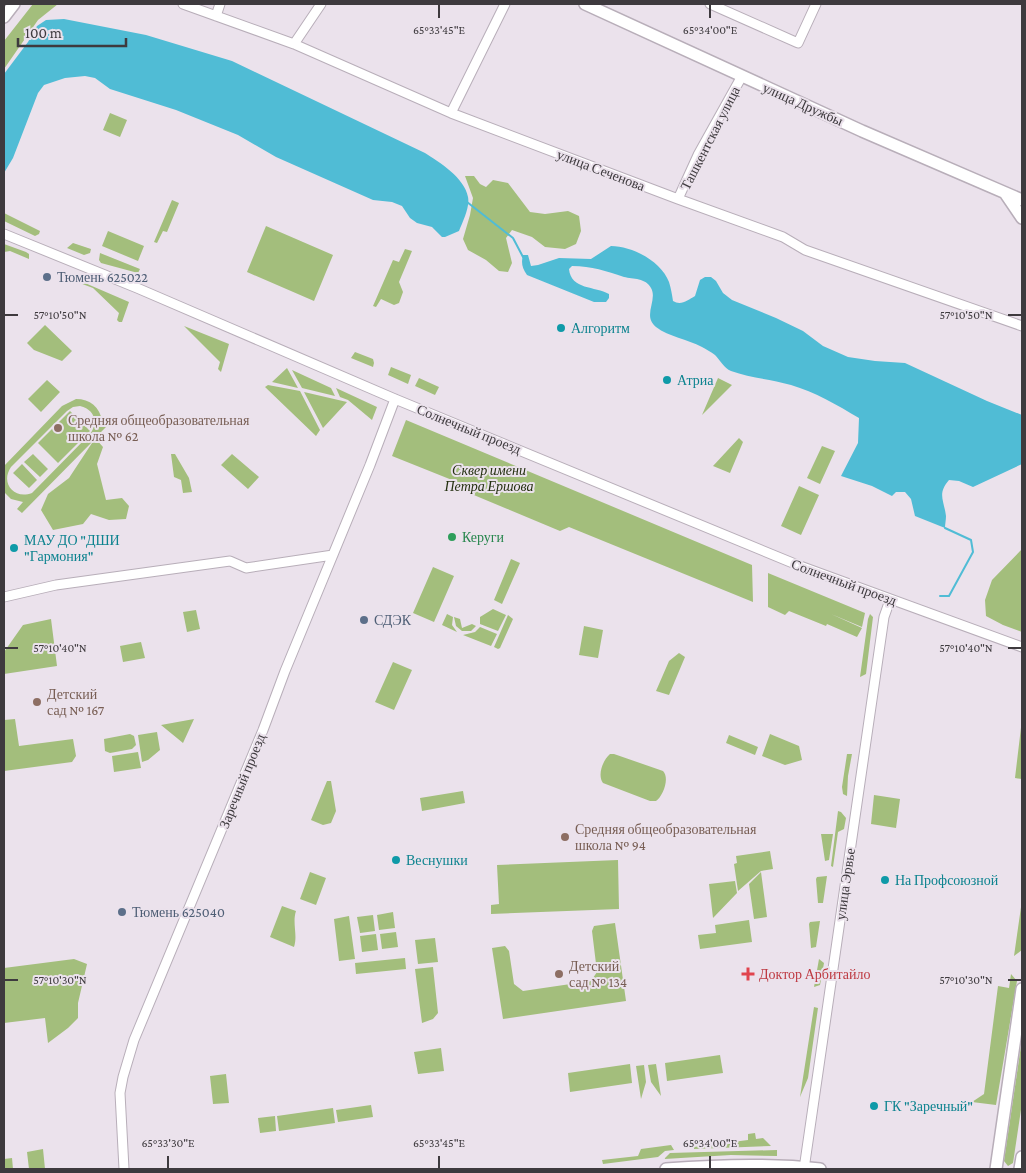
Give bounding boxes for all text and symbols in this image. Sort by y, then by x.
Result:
scale bar [18,15,125,47]
text: 65°33'45"E [413,23,466,37]
text: 65°34'00"E [683,23,738,37]
text: 100 m [25,25,62,41]
street label: улица Дружбы [760,79,846,129]
street label: Ташкентская улица [677,83,743,193]
street label: улица Сеченова [555,146,648,194]
place label: Тюмень 625022 [57,269,148,285]
marker: Тюмень 625022 [41,271,53,283]
text: 57°10'50"N [33,308,87,322]
text: 57°10'50"N [939,308,993,322]
place label: Алгоритм [571,320,630,336]
marker: Алгоритм [555,322,567,334]
place label: Атриа [677,372,714,388]
marker: Атриа [661,374,673,386]
street label: Солнечный проезд [415,401,523,457]
place label: Средняя общеобразовательная школа № 62 [68,412,250,444]
marker: Средняя общеобразовательная школа № 62 [52,422,64,434]
park label: Сквер имени Петра Ершова [444,462,533,494]
place label: Керуги [462,529,505,545]
marker: Керуги [446,531,458,543]
place label: МАУ ДО "ДШИ "Гармония" [24,532,120,564]
marker: МАУ ДО "ДШИ "Гармония" [8,542,20,554]
street label: Солнечный проезд [789,555,899,609]
place label: СДЭК [374,612,412,628]
marker: СДЭК [358,614,370,626]
text: 57°10'40"N [33,641,87,655]
text: 57°10'40"N [939,641,993,655]
place label: Детский сад № 167 [47,686,105,718]
marker: Детский сад № 167 [31,696,43,708]
street label: Заречный проезд [216,731,268,831]
place label: Средняя общеобразовательная школа № 94 [575,821,757,853]
marker: Средняя общеобразовательная школа № 94 [559,831,571,843]
street label: улица Эрвье [832,847,858,921]
place label: Веснушки [406,852,468,868]
marker: Веснушки [390,854,402,866]
place label: На Профсоюзной [895,872,999,888]
marker: На Профсоюзной [879,874,891,886]
place label: Тюмень 625040 [132,904,225,920]
marker: Тюмень 625040 [116,906,128,918]
place label: Детский сад № 134 [569,958,627,990]
place label: Доктор Арбитайло [759,966,870,982]
marker: Доктор Арбитайло [741,967,755,981]
marker: Детский сад № 134 [553,968,565,980]
text: 57°10'30"N [33,973,87,987]
text: 57°10'30"N [939,973,993,987]
place label: ГК "Заречный" [884,1098,973,1114]
marker: ГК "Заречный" [868,1100,880,1112]
text: 65°33'30"E [141,1136,195,1150]
text: 65°33'45"E [413,1136,466,1150]
text: 65°34'00"E [683,1136,738,1150]

